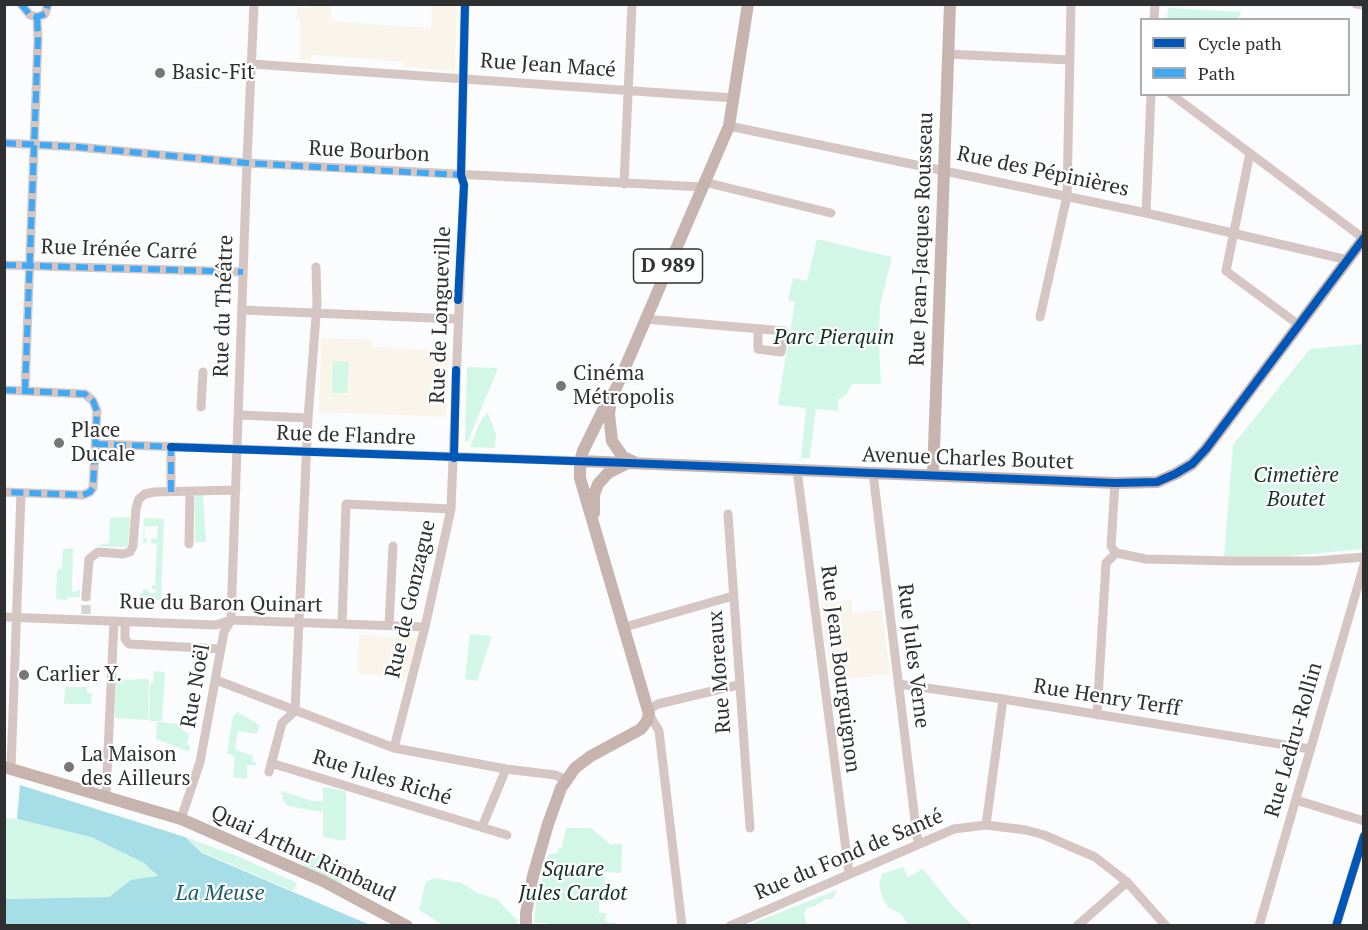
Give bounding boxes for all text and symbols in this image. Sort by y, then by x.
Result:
legend [1140,18,1350,96]
text: Cycle path [1198,31,1282,55]
street label: Rue Jean Macé [479,49,617,83]
place label: Basic-Fit [172,60,255,86]
text: Path [1198,61,1235,85]
marker: Basic-Fit [153,66,167,80]
street label: Rue Jean-Jacques Rousseau [905,111,939,367]
street label: Rue Bourbon [308,136,430,168]
street label: Rue des Pépinières [955,141,1131,203]
street label: Rue de Longueville [425,226,457,404]
street label: Rue du Théâtre [209,234,239,378]
street label: Rue Irénée Carré [40,235,198,265]
road number: D 989 [634,249,702,283]
park label: Parc Pierquin [774,325,894,351]
place label: Cinéma Métropolis [573,361,674,411]
marker: Cinéma Métropolis [554,379,568,393]
place label: Place Ducale [71,418,135,468]
street label: Rue de Flandre [276,421,416,451]
marker: Place Ducale [52,436,66,450]
street label: Avenue Charles Boutet [862,443,1074,475]
park label: Cimetière Boutet [1253,463,1339,513]
street label: Rue de Gonzague [381,518,441,680]
street label: Rue Jean Bourguignon [815,564,865,774]
street label: Rue Jules Verne [892,582,934,730]
street label: Rue du Baron Quinart [119,590,323,618]
street label: Rue Moreaux [703,610,737,734]
street label: Rue Noël [176,642,216,730]
street label: Rue Ledru-Rollin [1260,660,1328,820]
place label: Carlier Y. [36,662,122,688]
marker: Carlier Y. [17,668,31,682]
street label: Rue Henry Terff [1032,674,1182,722]
place label: La Maison des Ailleurs [81,742,190,792]
street label: Rue Jules Riché [310,745,454,811]
marker: La Maison des Ailleurs [62,760,76,774]
street label: Quai Arthur Rimbaud [207,800,399,908]
street label: Rue du Fond de Santé [751,804,947,906]
park label: Square Jules Cardot [519,857,627,907]
water label: La Meuse [176,881,264,907]

